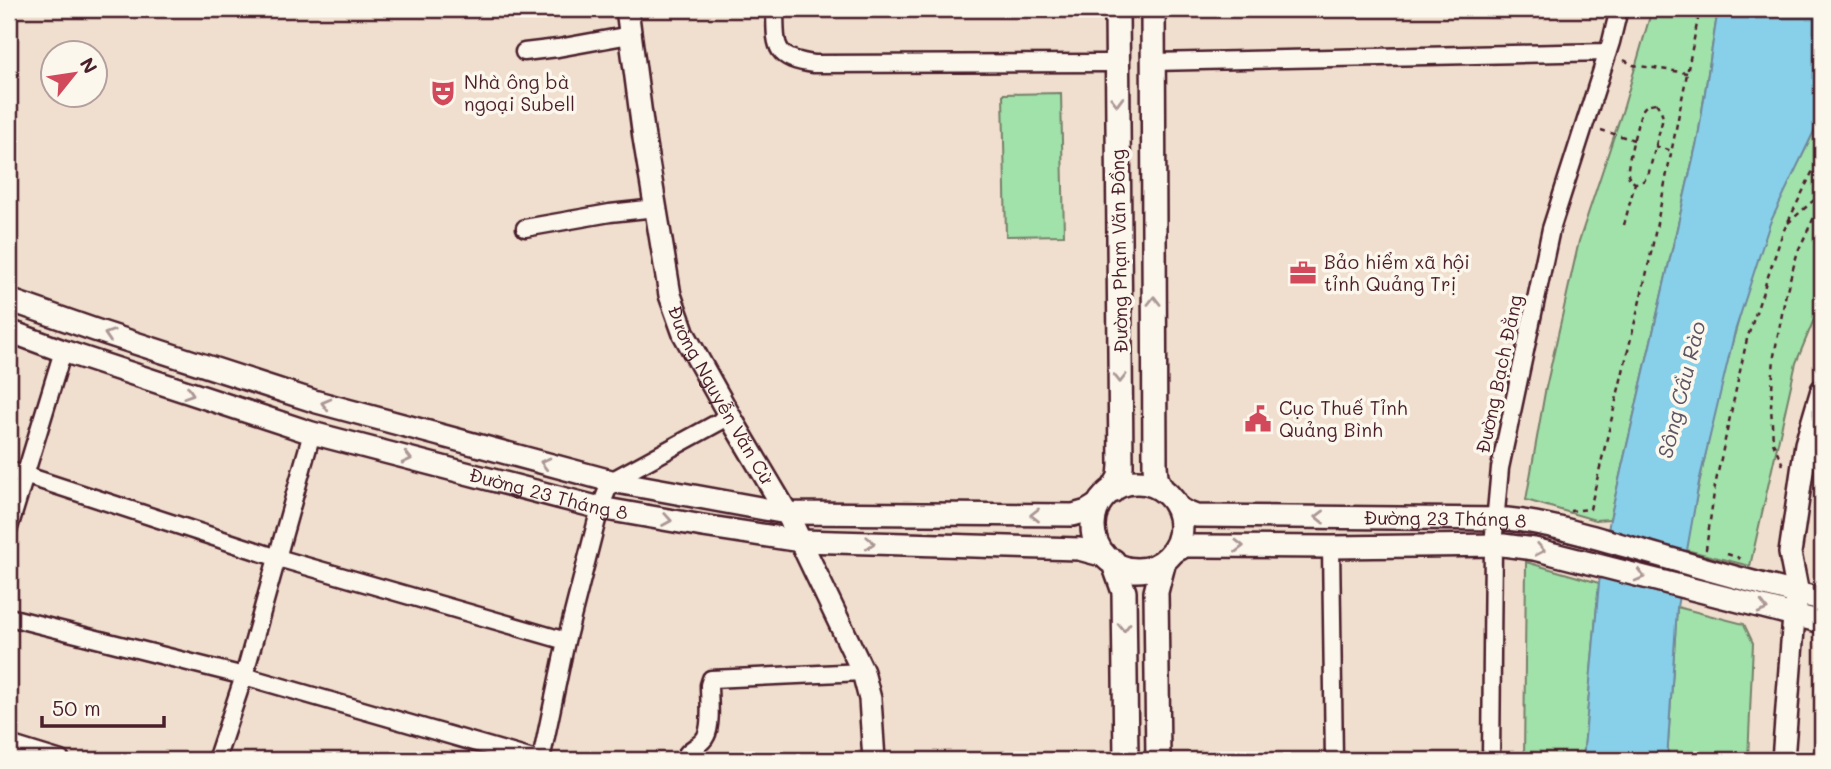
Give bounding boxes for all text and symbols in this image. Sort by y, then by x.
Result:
north arrow [38,38,108,108]
text: N [75,53,104,78]
place label: Nhà ông bà ngoại Subell [464,69,575,116]
theatre icon: Nhà ông bà ngoại Subell [428,78,458,108]
one-way arrow [1109,97,1125,107]
street label: Đường Phạm Văn Đồng [1104,149,1133,353]
place label: Bảo hiểm xã hội tỉnh Quảng Trị [1324,249,1470,296]
office icon: Bảo hiểm xã hội tỉnh Quảng Trị [1288,258,1318,288]
street label: Đường Bạch Đằng [1469,292,1528,456]
one-way arrow [1146,295,1162,306]
street label: Đường Nguyễn Văn Cừ [663,302,780,488]
water label: Sông Cầu Rào [1650,318,1711,461]
one-way arrow [103,329,116,343]
one-way arrow [1112,373,1128,384]
one-way arrow [183,385,195,399]
place label: Cục Thuế Tỉnh Quảng Bình [1279,395,1408,442]
one-way arrow [320,398,332,413]
public building icon: Cục Thuế Tỉnh Quảng Bình [1243,404,1273,434]
one-way arrow [401,450,413,464]
one-way arrow [539,457,551,472]
street label: Đường 23 Tháng 8 [466,461,630,525]
street label: Đường 23 Tháng 8 [1363,505,1528,533]
one-way arrow [1029,507,1039,523]
one-way arrow [1314,510,1325,525]
one-way arrow [661,512,673,527]
one-way arrow [864,535,875,550]
one-way arrow [1234,538,1245,554]
one-way arrow [1534,542,1546,557]
one-way arrow [1634,567,1646,582]
one-way arrow [1757,600,1769,614]
one-way arrow [1116,623,1132,633]
scale bar [42,685,164,729]
text: 50 m [52,694,101,721]

